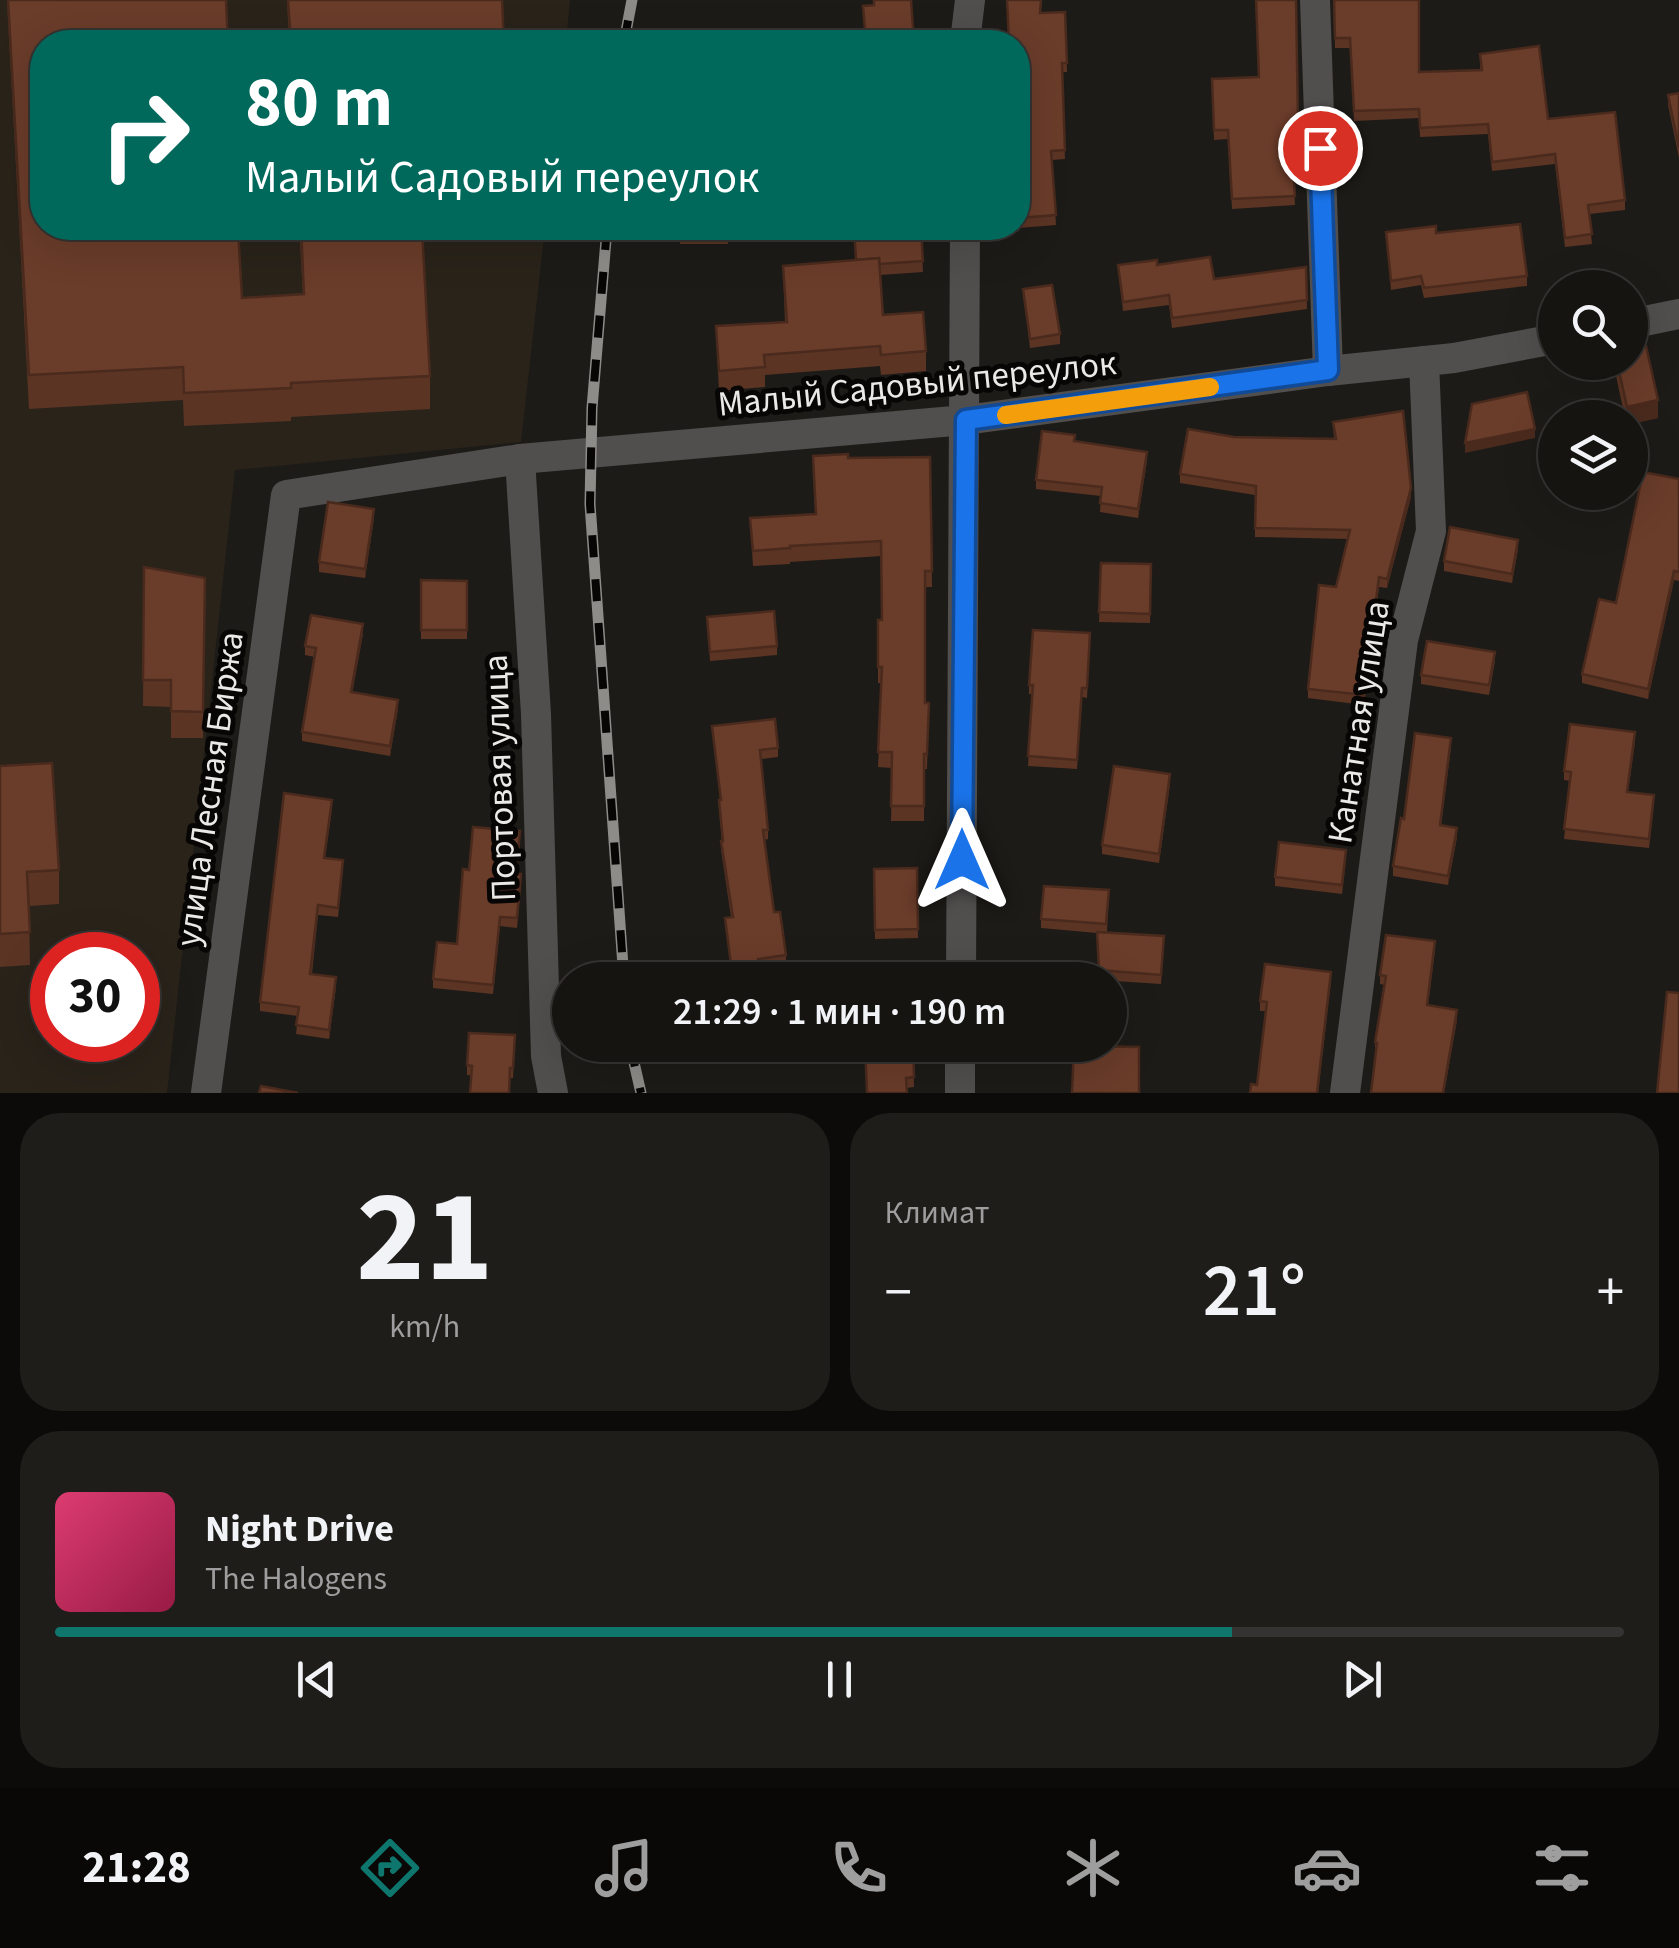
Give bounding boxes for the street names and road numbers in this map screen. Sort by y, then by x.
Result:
street label: Малый Садовый переулок [716,338,1119,430]
street label: Канатная улица [1315,597,1403,847]
street label: улица Лесная Биржа [163,629,257,950]
street label: Портовая улица [471,654,529,902]

